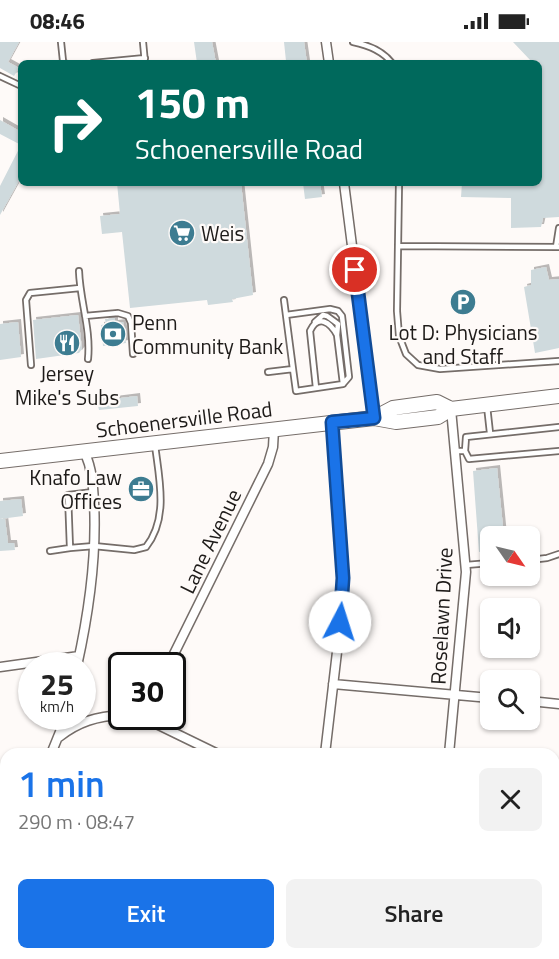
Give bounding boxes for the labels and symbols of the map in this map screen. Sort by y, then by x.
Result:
place label: Weis [201,217,244,249]
supermarket icon: Weis [167,218,197,248]
pin [329,244,380,295]
parking icon: Lot D: Physicians and Staff [448,287,478,317]
place label: Penn Community Bank [132,306,283,362]
place label: Lot D: Physicians and Staff [389,316,537,372]
bank icon: Penn Community Bank [98,319,128,349]
restaurant icon: Jersey Mike's Subs [52,328,82,358]
place label: Jersey Mike's Subs [15,357,119,413]
street label: Schoenersville Road [94,392,274,446]
place label: Knafo Law Offices [29,461,122,517]
office icon: Knafo Law Offices [126,474,156,504]
street label: Lane Avenue [171,483,249,599]
north arrow [480,526,540,586]
street label: Roselawn Drive [421,547,461,685]
position arrow [308,590,372,654]
speed limit sign: 30 [108,652,186,730]

